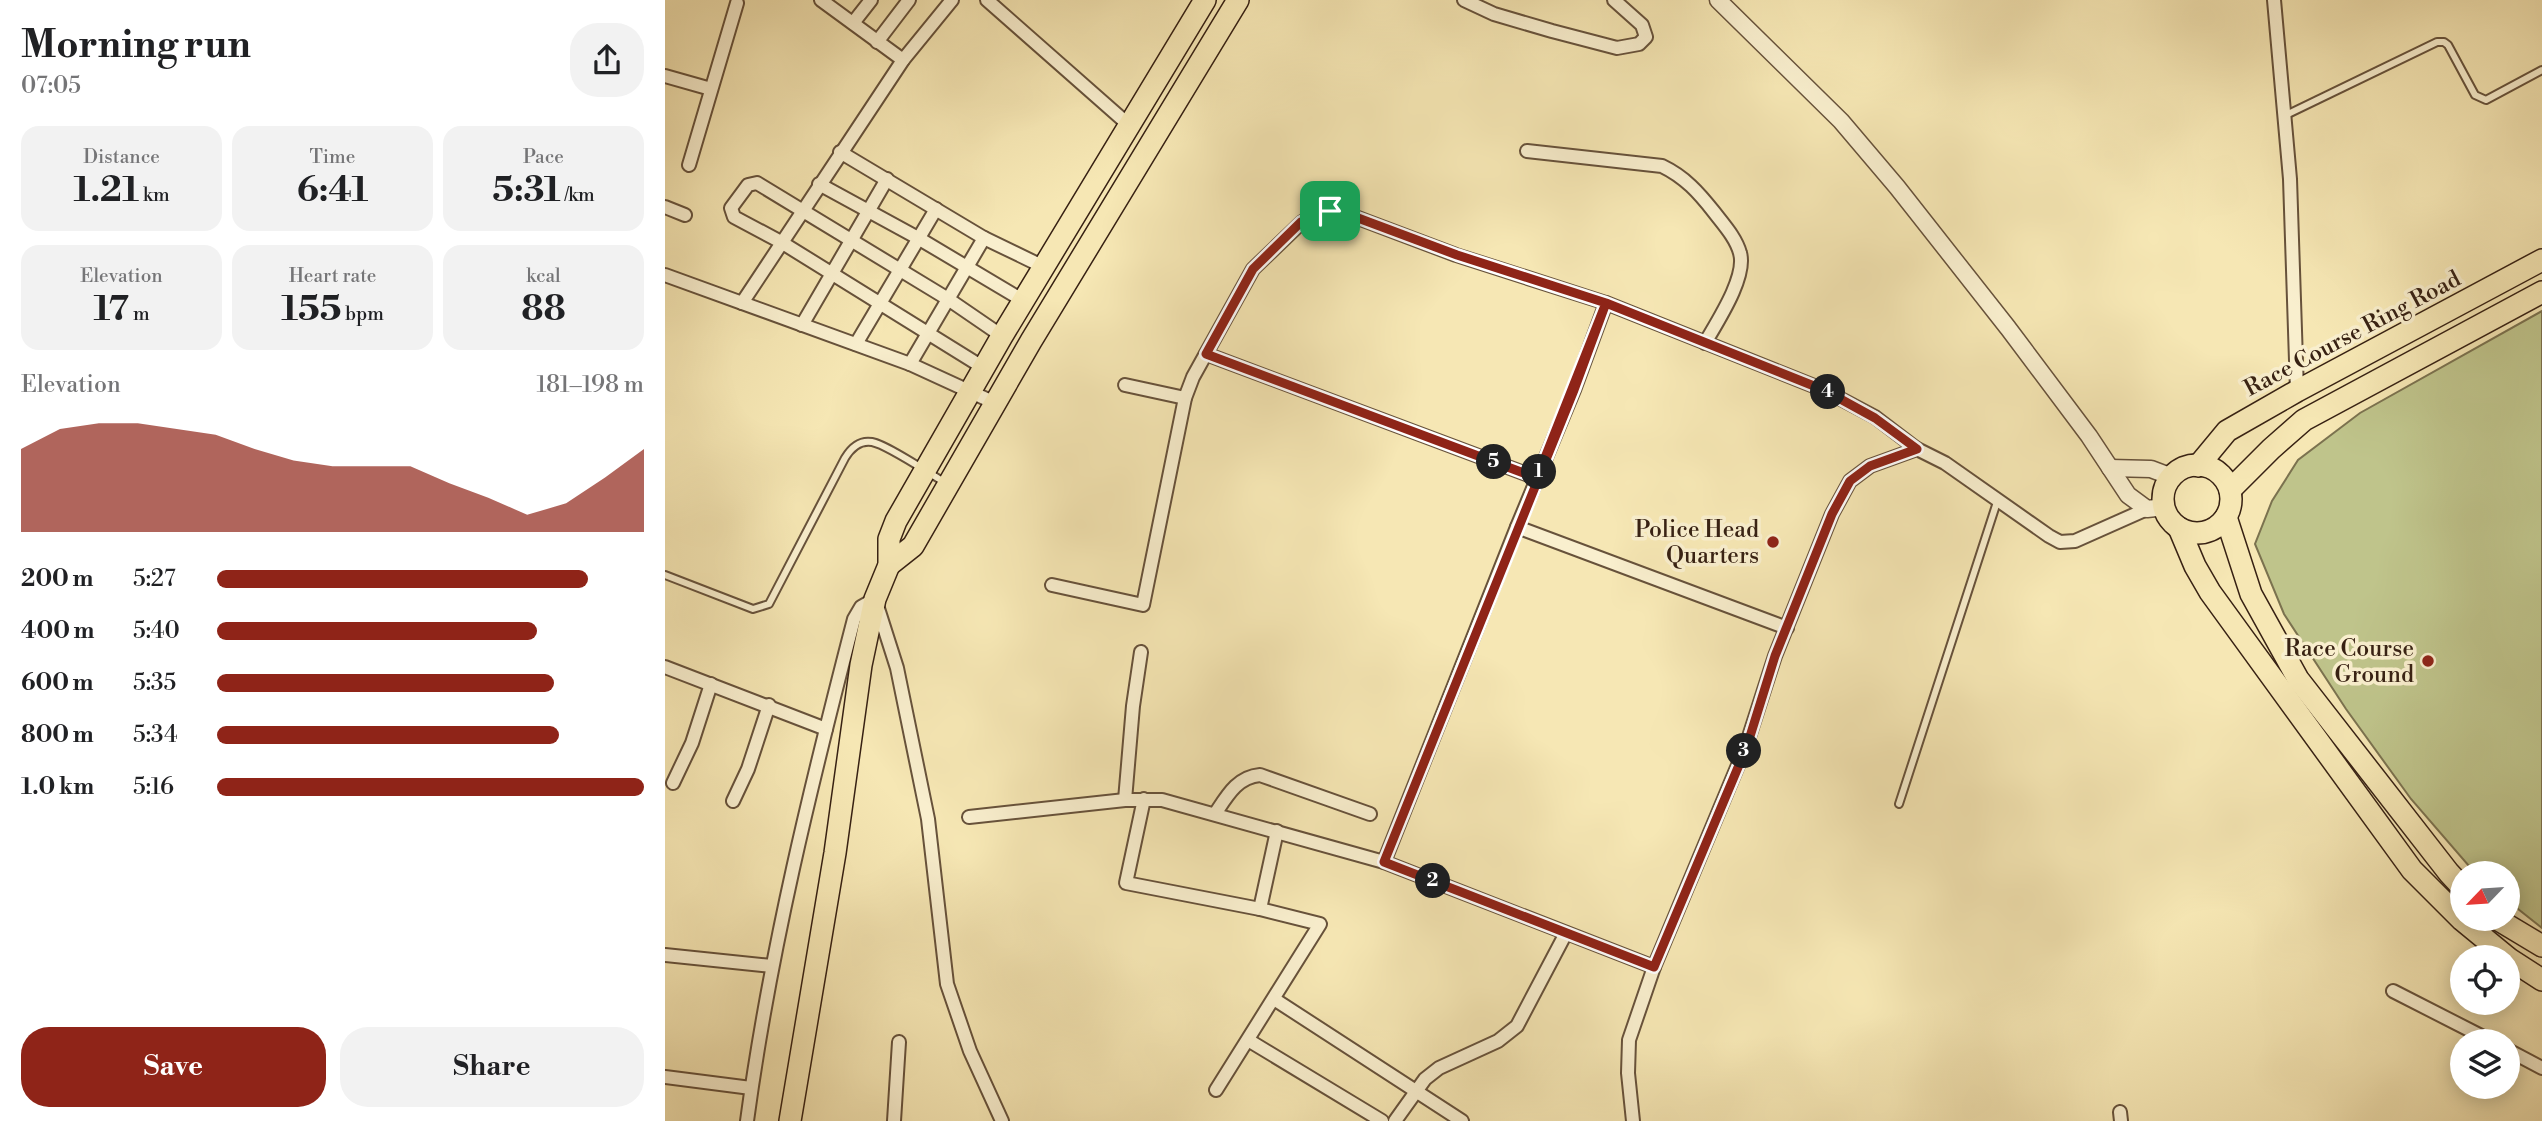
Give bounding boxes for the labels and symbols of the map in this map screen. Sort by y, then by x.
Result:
pin [1300,181,1360,241]
street label: Race Course Ring Road [2239,265,2466,403]
pin: 4 [1811,374,1845,410]
pin: 5 [1477,444,1511,480]
pin: 1 [1521,454,1557,490]
place label: Police Head Quarters [1635,516,1759,570]
marker: Police Head Quarters [1765,534,1781,550]
place label: Race Course Ground [2284,635,2414,689]
marker: Race Course Ground [2420,653,2436,669]
pin: 3 [1727,734,1761,768]
north arrow [2450,861,2520,931]
pin: 2 [1415,864,1451,898]

